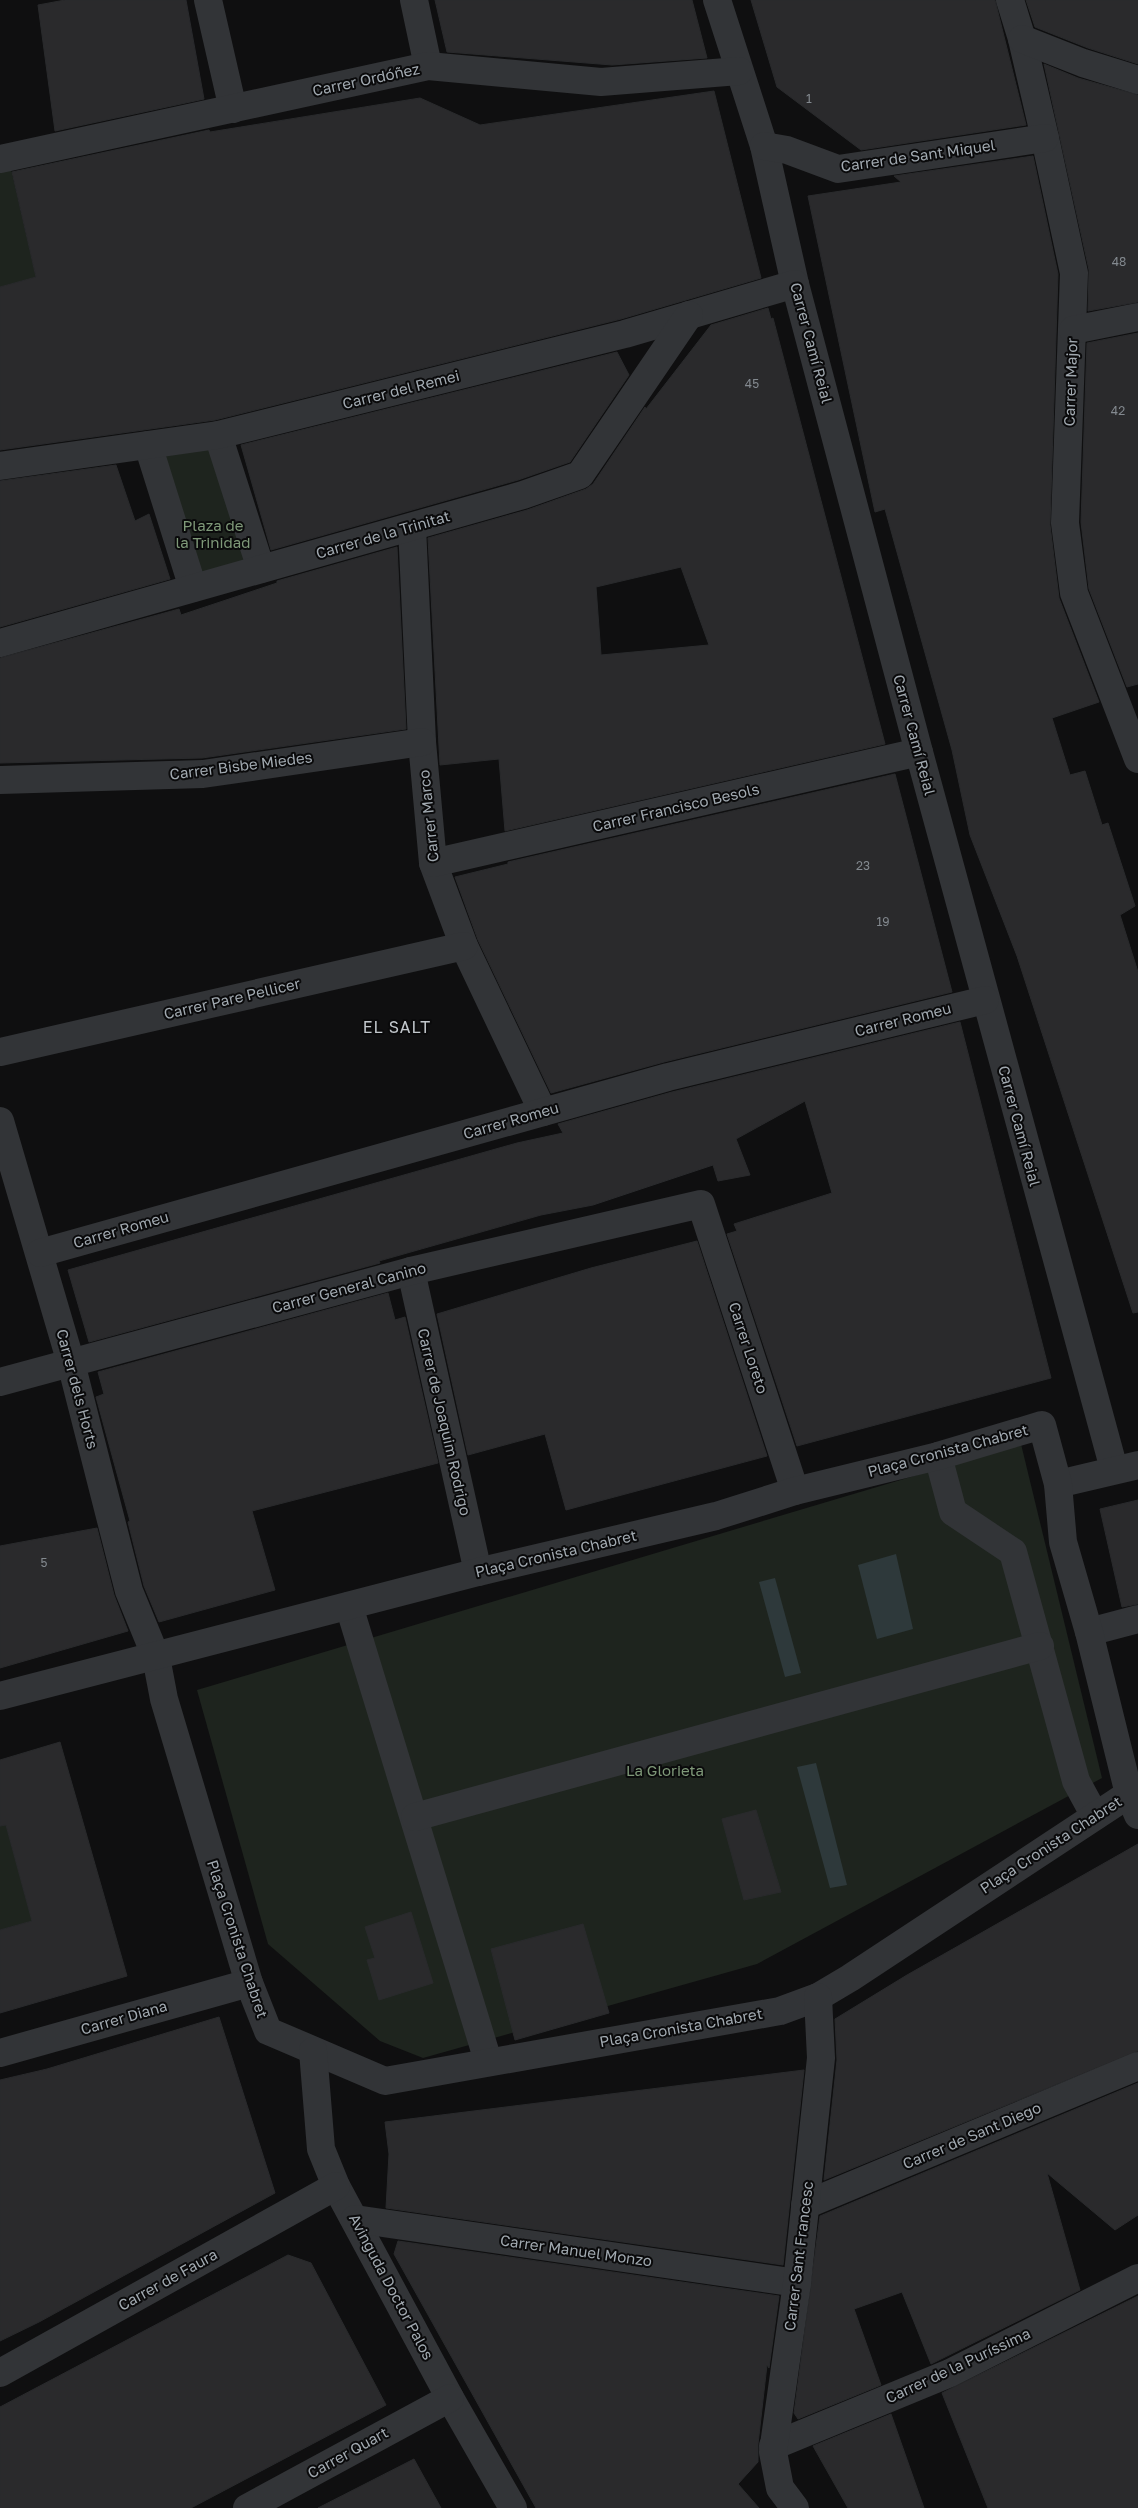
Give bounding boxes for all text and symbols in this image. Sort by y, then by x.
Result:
street label: Carrer Ordóñez [311,59,421,99]
house number: 1 [806,91,812,106]
street label: Carrer de Sant Miquel [839,135,996,175]
house number: 48 [1112,254,1126,269]
street label: Carrer Camí Reial [787,280,837,405]
street label: Carrer Major [1059,337,1081,427]
street label: Carrer del Remei [340,366,461,412]
house number: 45 [745,376,759,391]
house number: 42 [1111,403,1125,418]
street label: Carrer de la Trinitat [314,506,452,562]
park label: Plaza de la Trinidad [175,516,251,551]
street label: Carrer Camí Reial [890,672,940,797]
street label: Carrer Bisbe Miedes [168,747,313,783]
street label: Carrer Marco [414,769,442,863]
street label: Carrer Francisco Besols [591,779,761,835]
house number: 23 [856,858,870,873]
house number: 19 [876,914,890,929]
street label: Carrer Pare Pellicer [162,974,302,1022]
street label: Carrer Romeu [853,998,953,1040]
district label: EL SALT [363,1017,431,1037]
street label: Carrer Camí Reial [995,1063,1045,1188]
street label: Carrer Romeu [461,1098,561,1142]
street label: Carrer Romeu [71,1207,171,1251]
street label: Carrer General Canino [270,1258,428,1316]
street label: Carrer Loreto [726,1300,772,1396]
street label: Carrer de Joaquim Rodrigo [415,1326,475,1517]
street label: Carrer dels Horts [53,1327,103,1451]
street label: Plaça Cronista Chabret [866,1420,1030,1480]
street label: Plaça Cronista Chabret [473,1526,638,1580]
house number: 5 [41,1555,48,1570]
park label: La Glorieta [626,1761,704,1779]
street label: Plaça Cronista Chabret [976,1792,1125,1897]
street label: Plaça Cronista Chabret [204,1857,272,2020]
street label: Carrer Diana [78,1996,169,2038]
street label: Plaça Cronista Chabret [598,2004,764,2050]
street label: Carrer de Sant Diego [900,2098,1043,2172]
street label: Carrer Sant Francesc [780,2180,816,2332]
street label: Avinguda Doctor Palos [346,2211,438,2363]
street label: Carrer Manuel Monzo [499,2230,653,2270]
street label: Carrer de Faura [115,2244,220,2314]
street label: Carrer de la Puríssima [882,2324,1033,2407]
street label: Carrer Quart [304,2423,391,2482]

